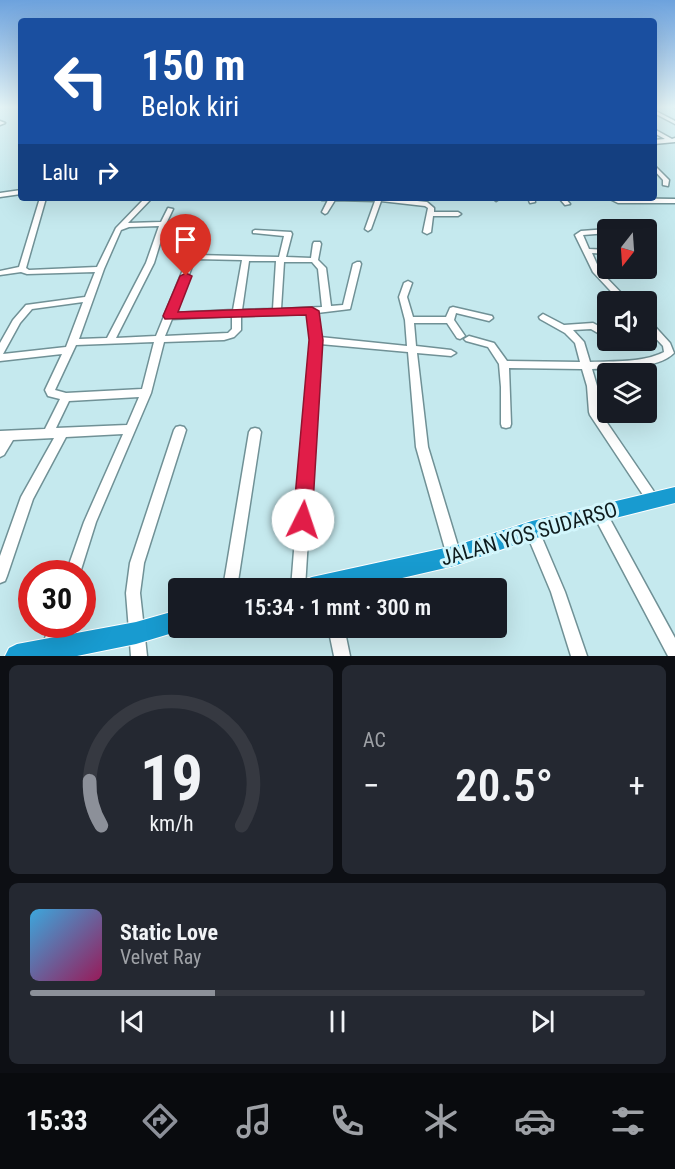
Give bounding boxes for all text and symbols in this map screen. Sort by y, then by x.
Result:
text: 150 m [141,41,246,90]
icon: left [42,42,120,120]
text: Belok kiri [141,91,239,123]
icon: right [91,156,124,189]
text: Lalu [42,160,79,185]
pin [160,214,211,276]
north arrow [597,219,657,279]
map controls [597,219,657,423]
icon: arrive [169,223,202,256]
button: sound [597,291,657,351]
button: layers [597,363,657,423]
position arrow [271,488,335,552]
street label: JALAN YOS SUDARSO [438,497,620,571]
speed limit sign: 30 [18,560,96,638]
text: 15:34 · 1 mnt · 300 m [244,595,431,620]
text: AC [363,728,386,752]
text: 19 [139,742,203,815]
text: 20.5° [455,759,553,812]
text: − [363,766,380,805]
text: + [629,766,645,805]
text: km/h [149,812,193,837]
text: Static Love [120,920,218,945]
text: Velvet Ray [120,945,201,969]
icon: previous [116,1005,149,1038]
icon: pause [321,1005,354,1038]
icon: next [526,1005,559,1038]
icon: directions [139,1100,181,1142]
icon: music [233,1100,275,1142]
icon: phone [326,1100,368,1142]
icon: climate [420,1100,462,1142]
icon: car [514,1100,556,1142]
icon: filters [607,1100,649,1142]
text: 15:33 [26,1105,88,1137]

